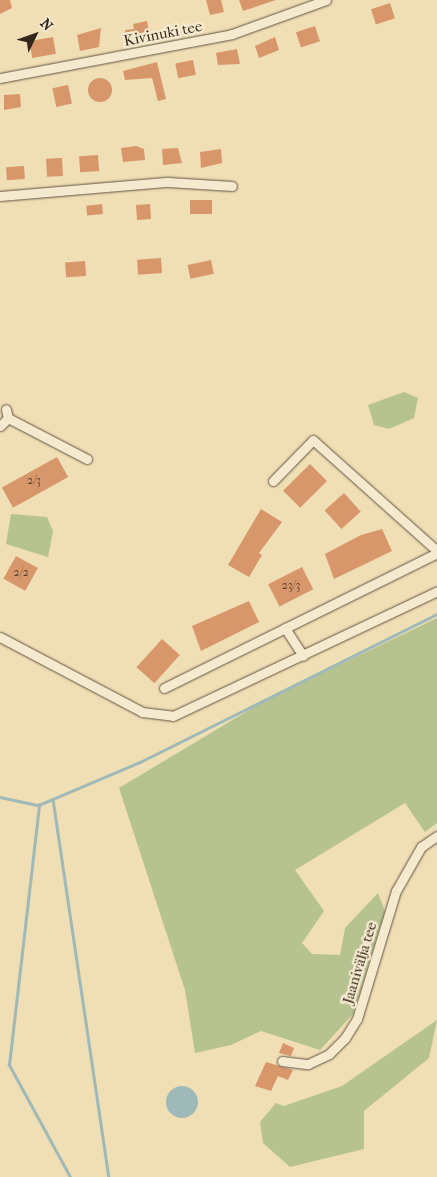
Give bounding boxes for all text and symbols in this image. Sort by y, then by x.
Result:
north arrow [10,10,60,60]
text: N [37,15,56,34]
street label: Kivinuki tee [122,18,204,50]
house number: 2/3 [27,474,41,488]
house number: 2/2 [13,566,29,580]
house number: 23/3 [282,579,300,593]
street label: Jaanivälja tee [339,920,381,1006]

